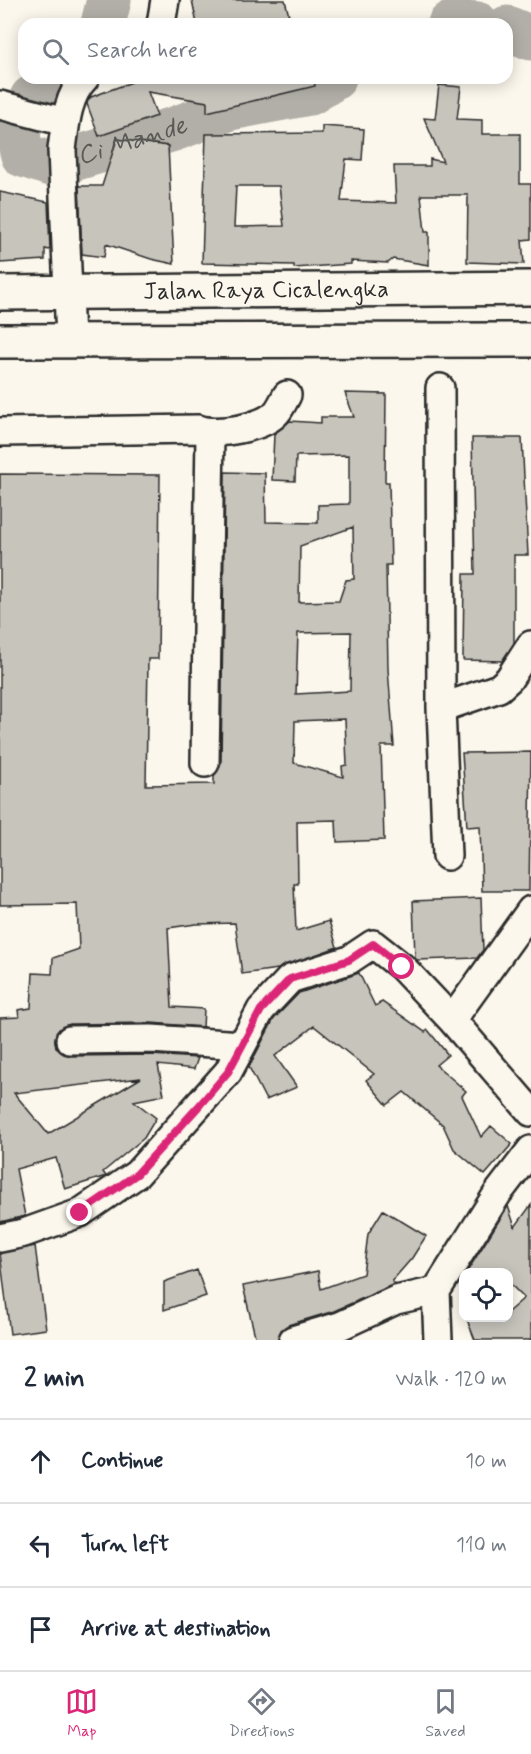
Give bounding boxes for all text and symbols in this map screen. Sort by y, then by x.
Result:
search box [18,18,513,84]
icon: search [39,35,72,68]
text: Search here [87,37,198,65]
water label: Ci Mande [73,108,193,174]
street label: Jalan Raya Cicalengka [143,274,389,307]
route start [388,953,414,979]
route end [66,1199,92,1225]
map controls [459,1268,513,1322]
button: locate [459,1268,513,1322]
text: 2 min [24,1362,85,1396]
text: Walk · 120 m [396,1366,507,1393]
icon: ahead [24,1445,57,1478]
text: Continue [81,1447,163,1475]
text: 10 m [465,1448,507,1475]
icon: left [24,1529,57,1562]
text: Turn left [81,1531,169,1559]
text: 110 m [456,1532,507,1559]
icon: arrive [24,1613,57,1646]
text: Arrive at destination [81,1615,271,1643]
tab: Map [65,1685,98,1742]
tab: Directions [229,1685,295,1742]
tab: Saved [425,1685,466,1742]

